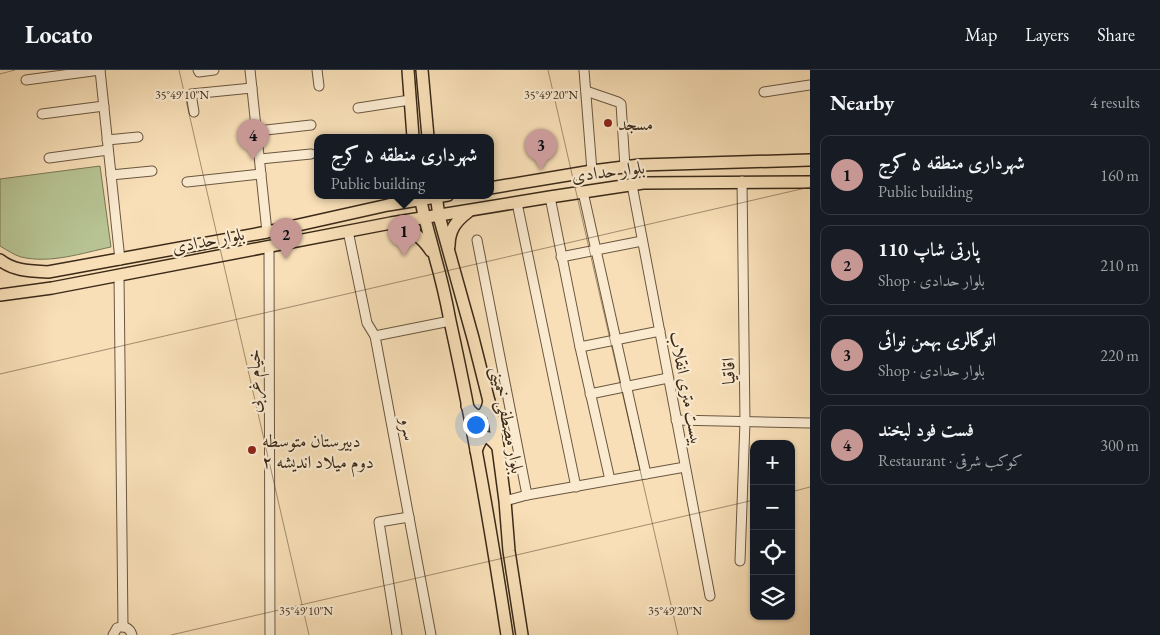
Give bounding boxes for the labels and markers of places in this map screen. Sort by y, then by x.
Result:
place label: مسجد [618,112,653,135]
marker: مسجد [602,117,614,129]
pin: 4 [237,119,269,160]
pin: 3 [525,129,557,170]
pin: 1 [388,215,420,256]
pin: 2 [270,218,302,259]
place label: دبیرستان متوسطه دوم میلاد اندیشه ۲ [262,429,374,478]
marker: دبیرستان متوسطه دوم میلاد اندیشه ۲ [246,444,258,456]

